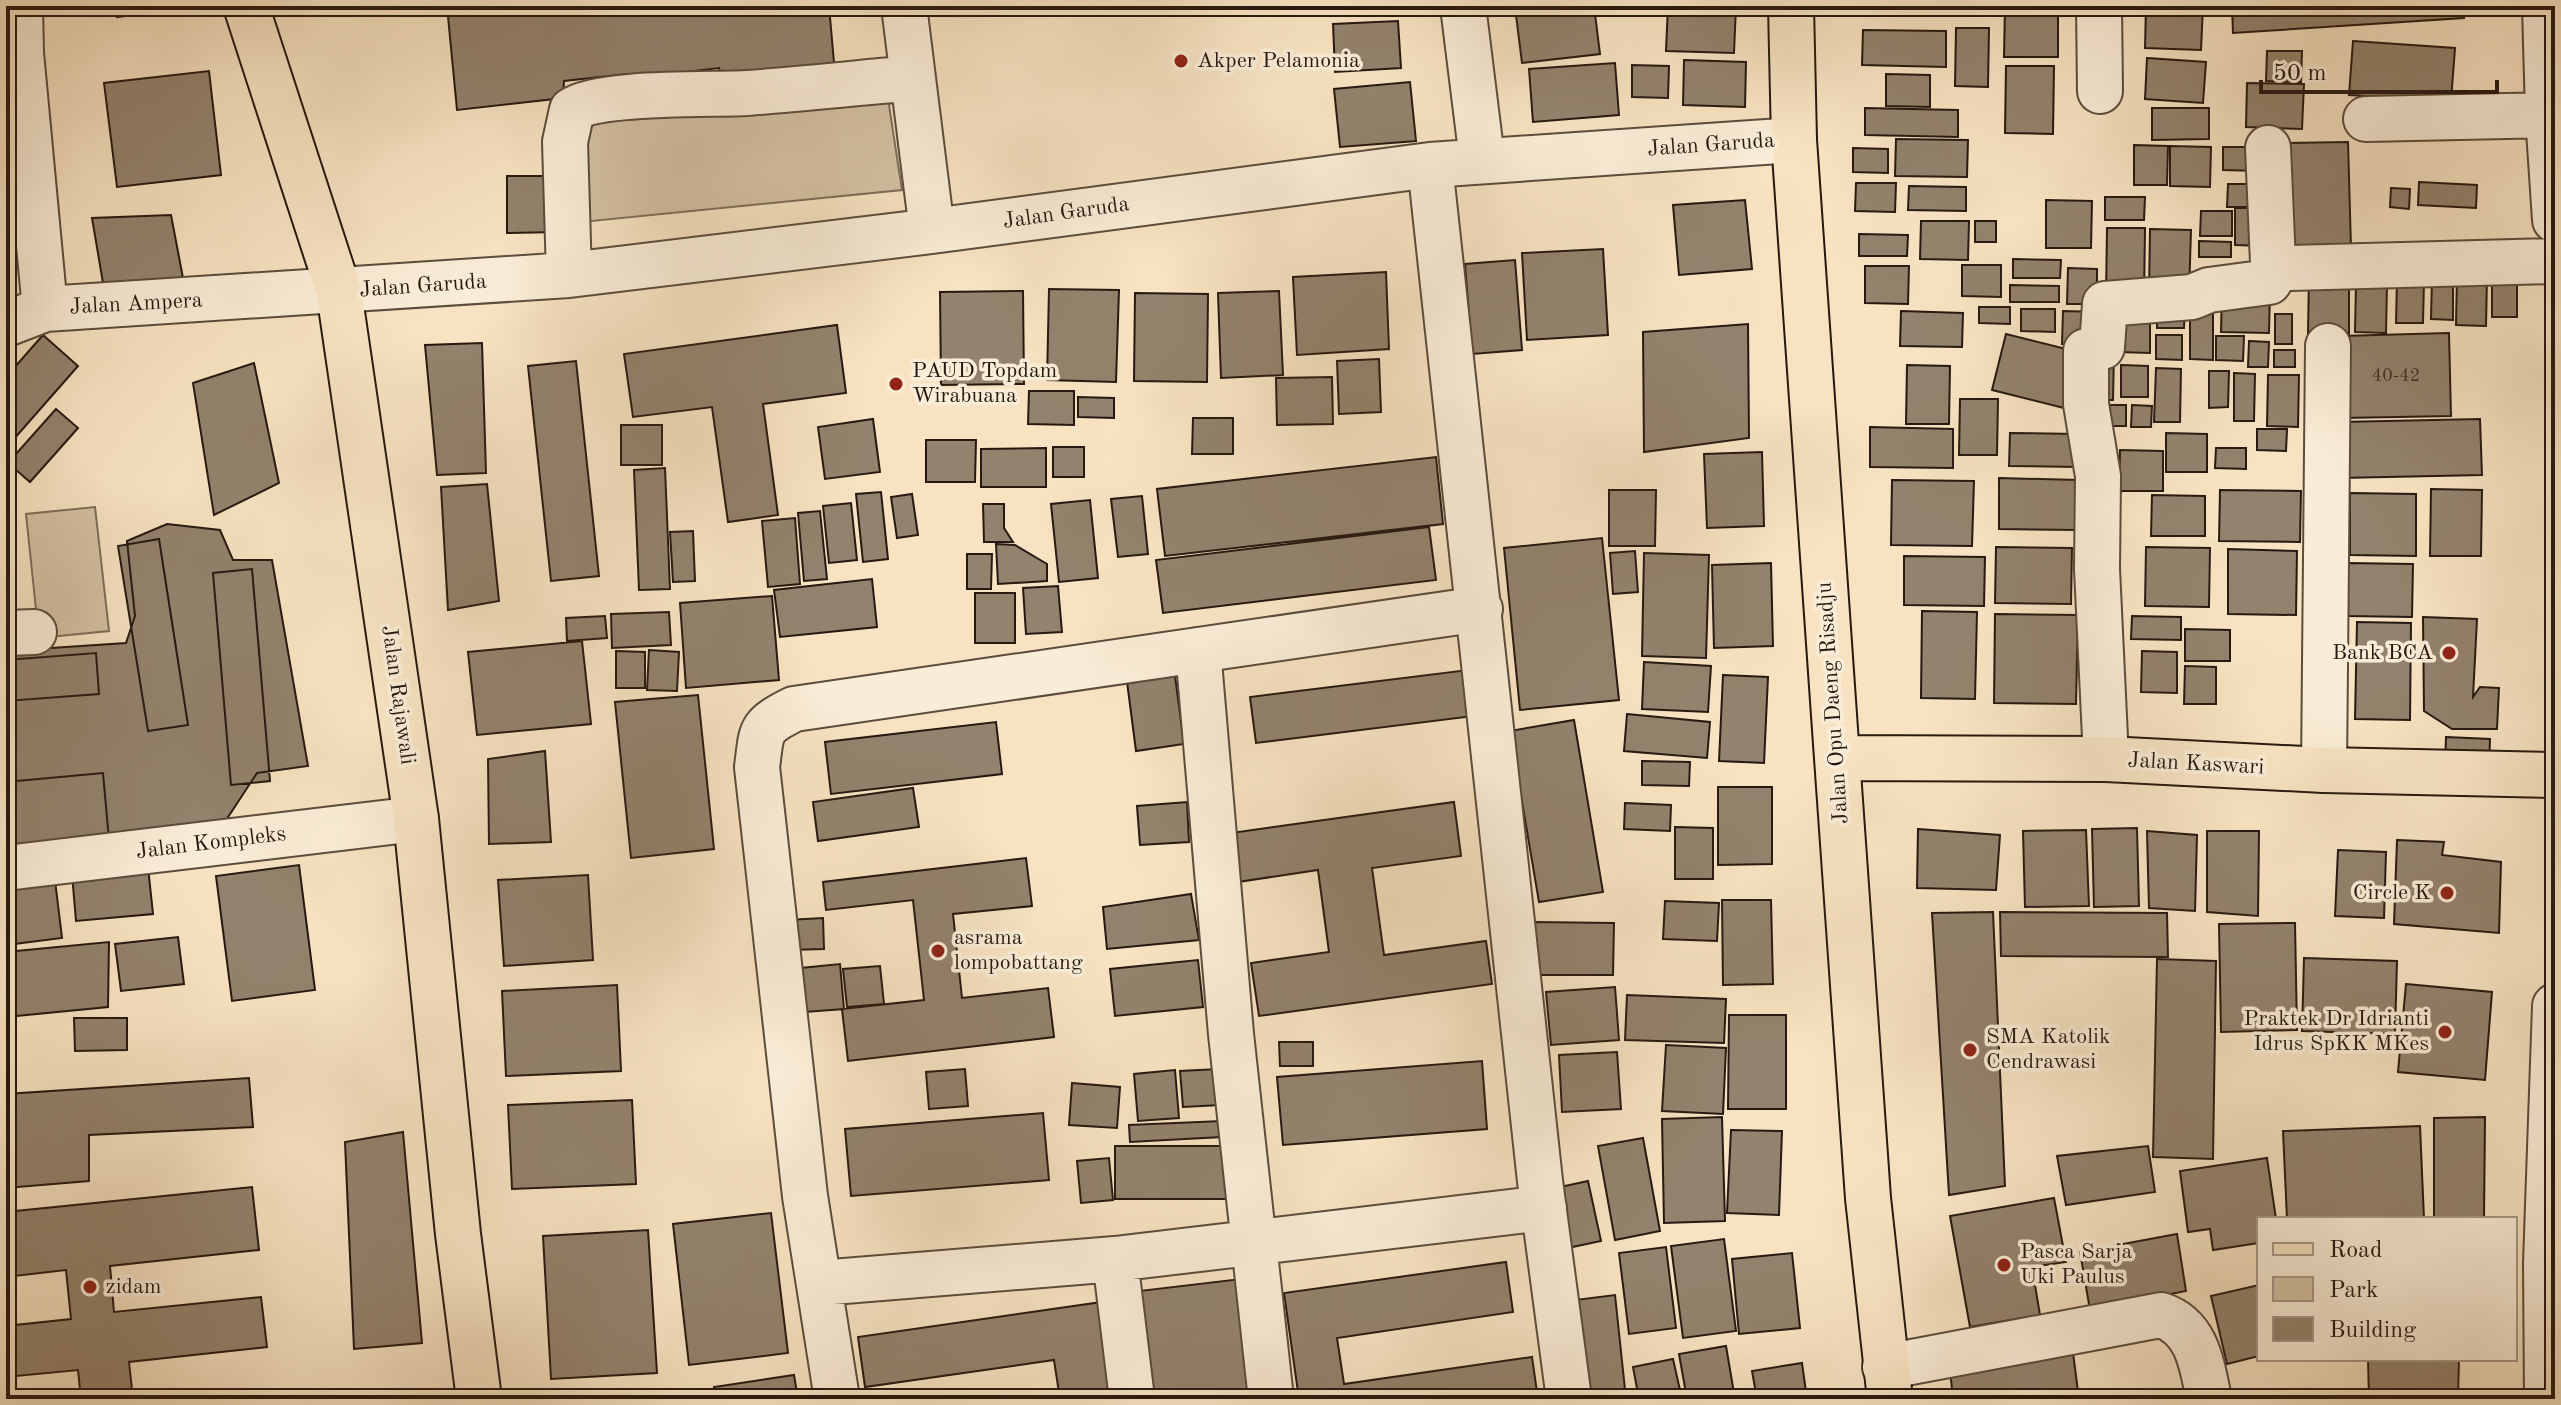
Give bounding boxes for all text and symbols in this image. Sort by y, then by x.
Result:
scale bar [2261,44,2497,94]
place label: Akper Pelamonia [1197,50,1360,72]
marker: Akper Pelamonia [1172,52,1190,70]
text: 50 m [2273,62,2327,86]
street label: Jalan Garuda [1647,130,1775,160]
street label: Jalan Garuda [1001,193,1131,233]
street label: Jalan Garuda [359,271,487,301]
street label: Jalan Ampera [69,290,203,318]
place label: PAUD Topdam Wirabuana [912,360,1057,407]
house number: 40-42 [2372,367,2420,385]
marker: PAUD Topdam Wirabuana [887,375,905,393]
street label: Jalan Opu Daeng Risadju [1814,581,1852,825]
street label: Jalan Rajawali [377,624,419,766]
place label: Bank BCA [2332,642,2433,664]
marker: Bank BCA [2440,644,2458,662]
street label: Jalan Kaswari [2127,749,2265,779]
street label: Jalan Kompleks [135,823,287,863]
place label: Circle K [2353,882,2431,904]
marker: Circle K [2438,884,2456,902]
place label: asrama lompobattang [954,927,1083,974]
marker: asrama lompobattang [929,942,947,960]
place label: Praktek Dr Idrianti Idrus SpKK MKes [2243,1008,2429,1055]
marker: Praktek Dr Idrianti Idrus SpKK MKes [2436,1023,2454,1041]
place label: SMA Katolik Cendrawasi [1986,1026,2110,1073]
marker: SMA Katolik Cendrawasi [1961,1041,1979,1059]
legend [2257,1217,2517,1361]
text: Road [2329,1239,2382,1263]
place label: Pasca Sarja Uki Paulus [2020,1241,2133,1288]
marker: Pasca Sarja Uki Paulus [1995,1256,2013,1274]
place label: zidam [106,1276,161,1298]
marker: zidam [81,1278,99,1296]
text: Park [2329,1279,2378,1303]
text: Building [2329,1319,2416,1343]

